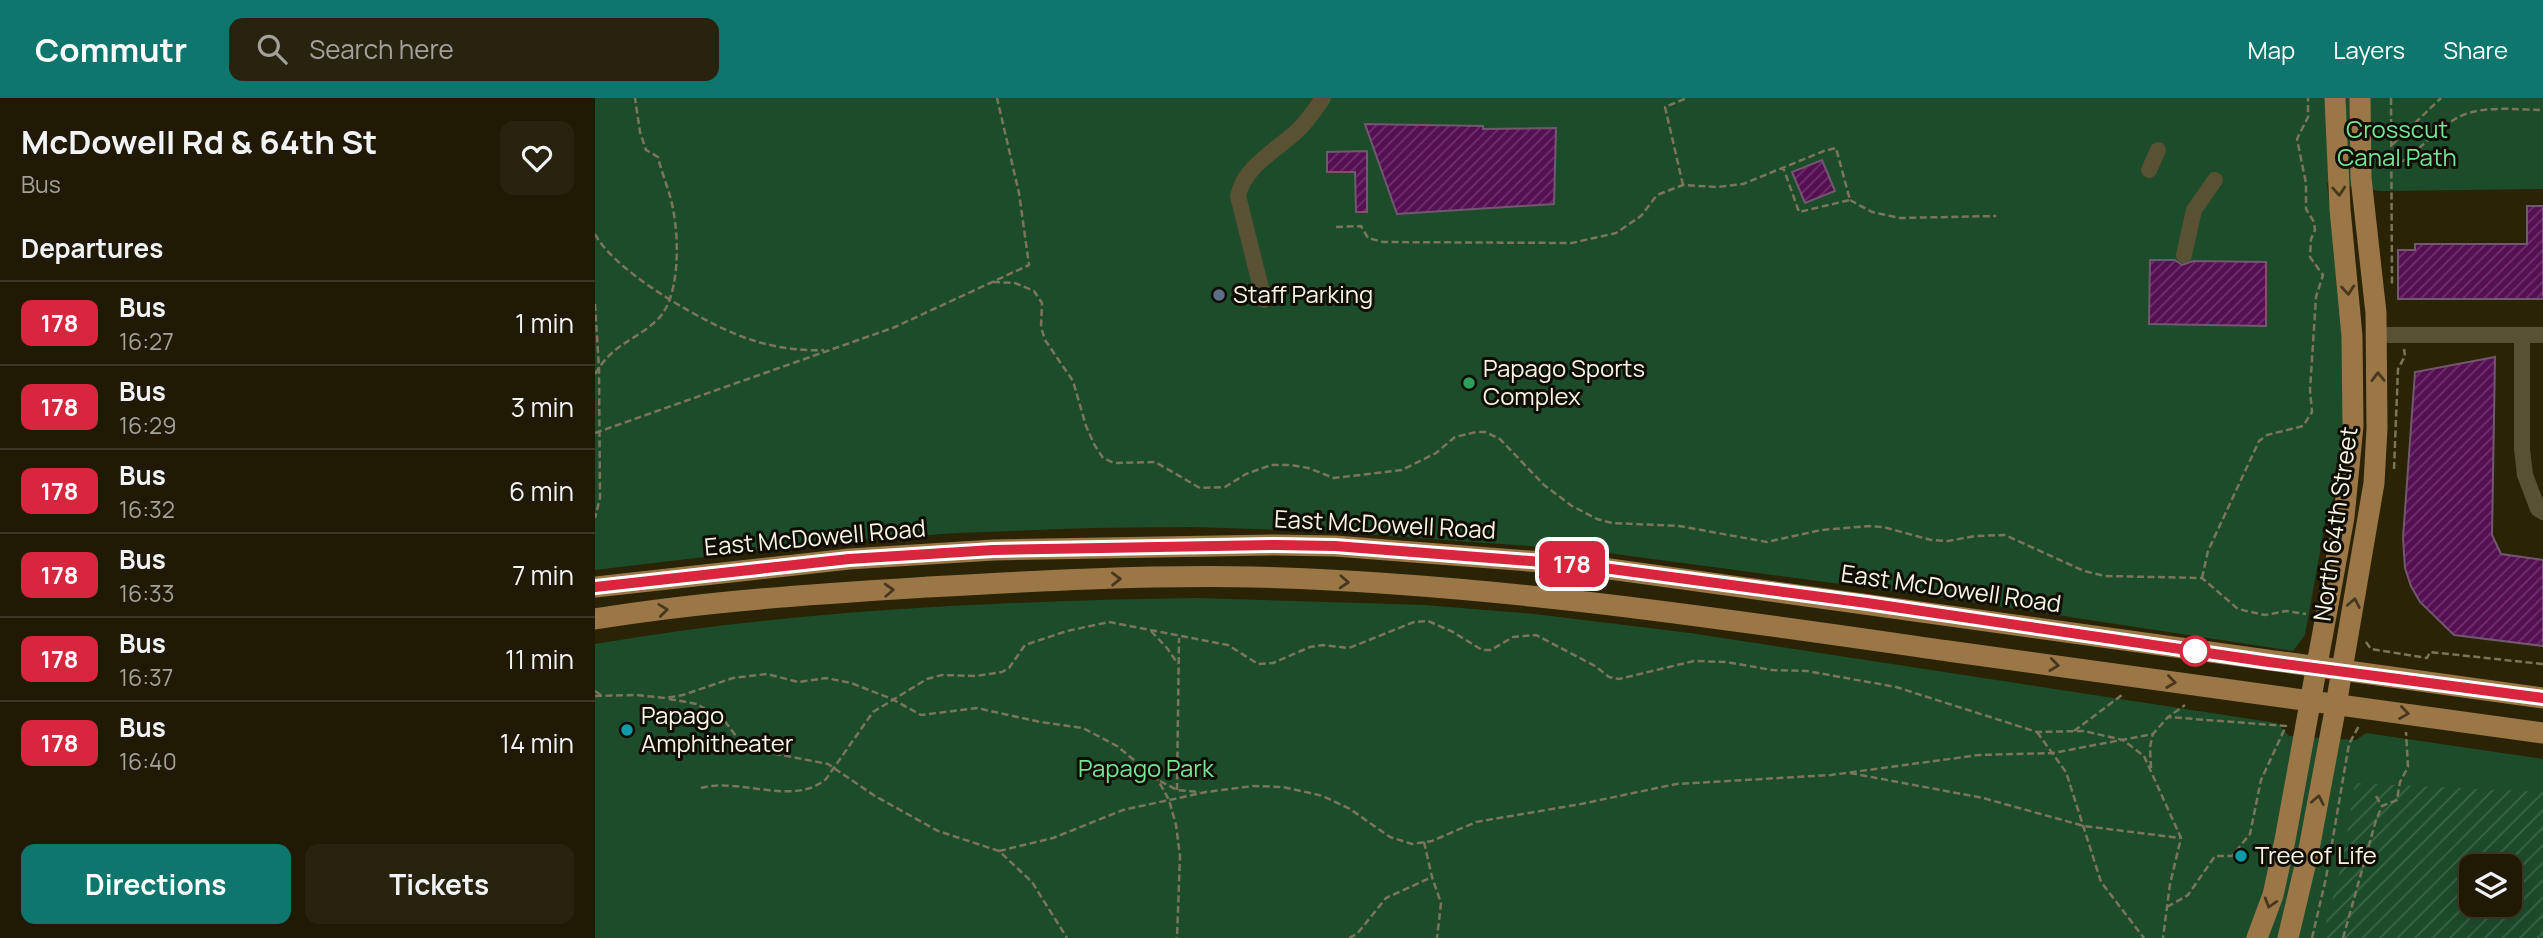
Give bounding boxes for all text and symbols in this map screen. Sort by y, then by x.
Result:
search box [229,18,719,81]
text: Commutr [35,27,187,72]
icon: search [253,30,291,68]
text: Search here [309,31,454,67]
text: Map [2248,33,2295,66]
text: Layers [2333,33,2405,66]
text: Share [2443,33,2508,66]
park label: Crosscut Canal Path [2337,112,2457,173]
text: McDowell Rd & 64th St [21,119,377,164]
button: heart [500,121,574,195]
text: Bus [21,168,61,200]
one-way arrow [2331,185,2346,196]
text: Departures [21,230,163,266]
place label: Staff Parking [1233,277,1373,310]
one-way arrow [2340,285,2355,296]
marker: Staff Parking [1211,287,1227,303]
text: Bus [119,289,166,325]
text: 1 min [515,305,574,341]
text: 178 [40,306,79,339]
text: 16:27 [119,325,174,357]
place label: Papago Sports Complex [1483,351,1645,412]
one-way arrow [2370,372,2385,383]
text: Bus [119,373,166,409]
marker: Papago Sports Complex [1461,375,1477,391]
text: 3 min [511,389,574,425]
text: 178 [40,390,79,423]
text: 16:29 [119,409,177,441]
street label: North 64th Street [2305,424,2365,623]
text: Bus [119,457,166,493]
text: 6 min [509,473,574,509]
text: 178 [40,474,79,507]
text: 16:32 [119,493,175,525]
street label: East McDowell Road [1273,501,1497,546]
street label: East McDowell Road [703,510,927,563]
text: Bus [119,541,166,577]
line badge: 178 [1532,541,1612,587]
text: 178 [1553,547,1591,580]
street label: East McDowell Road [1839,556,2064,619]
text: 7 min [512,557,574,593]
text: 178 [40,558,79,591]
one-way arrow [1111,572,1122,587]
one-way arrow [1339,574,1350,589]
text: 16:33 [119,577,175,609]
one-way arrow [884,582,895,597]
one-way arrow [2346,597,2361,609]
one-way arrow [657,602,668,617]
text: Bus [119,625,166,661]
unlabelled marker [2180,636,2210,666]
text: 11 min [505,641,574,677]
text: 178 [40,642,79,675]
one-way arrow [2048,658,2060,673]
text: 16:37 [119,661,173,693]
one-way arrow [2165,674,2177,689]
place label: Papago Amphitheater [641,698,794,759]
one-way arrow [2398,706,2409,721]
text: Bus [119,709,166,745]
marker: Papago Amphitheater [619,722,635,738]
text: 14 min [500,725,574,761]
text: 178 [40,726,79,759]
text: 16:40 [119,745,177,777]
park label: Papago Park [1078,751,1215,784]
one-way arrow [2310,794,2325,806]
place label: Tree of Life [2255,838,2377,871]
button: Directions [21,844,291,924]
button: Tickets [305,844,574,924]
marker: Tree of Life [2233,848,2249,864]
map controls [2459,854,2522,917]
button: layers [2459,854,2522,917]
one-way arrow [2264,896,2278,908]

